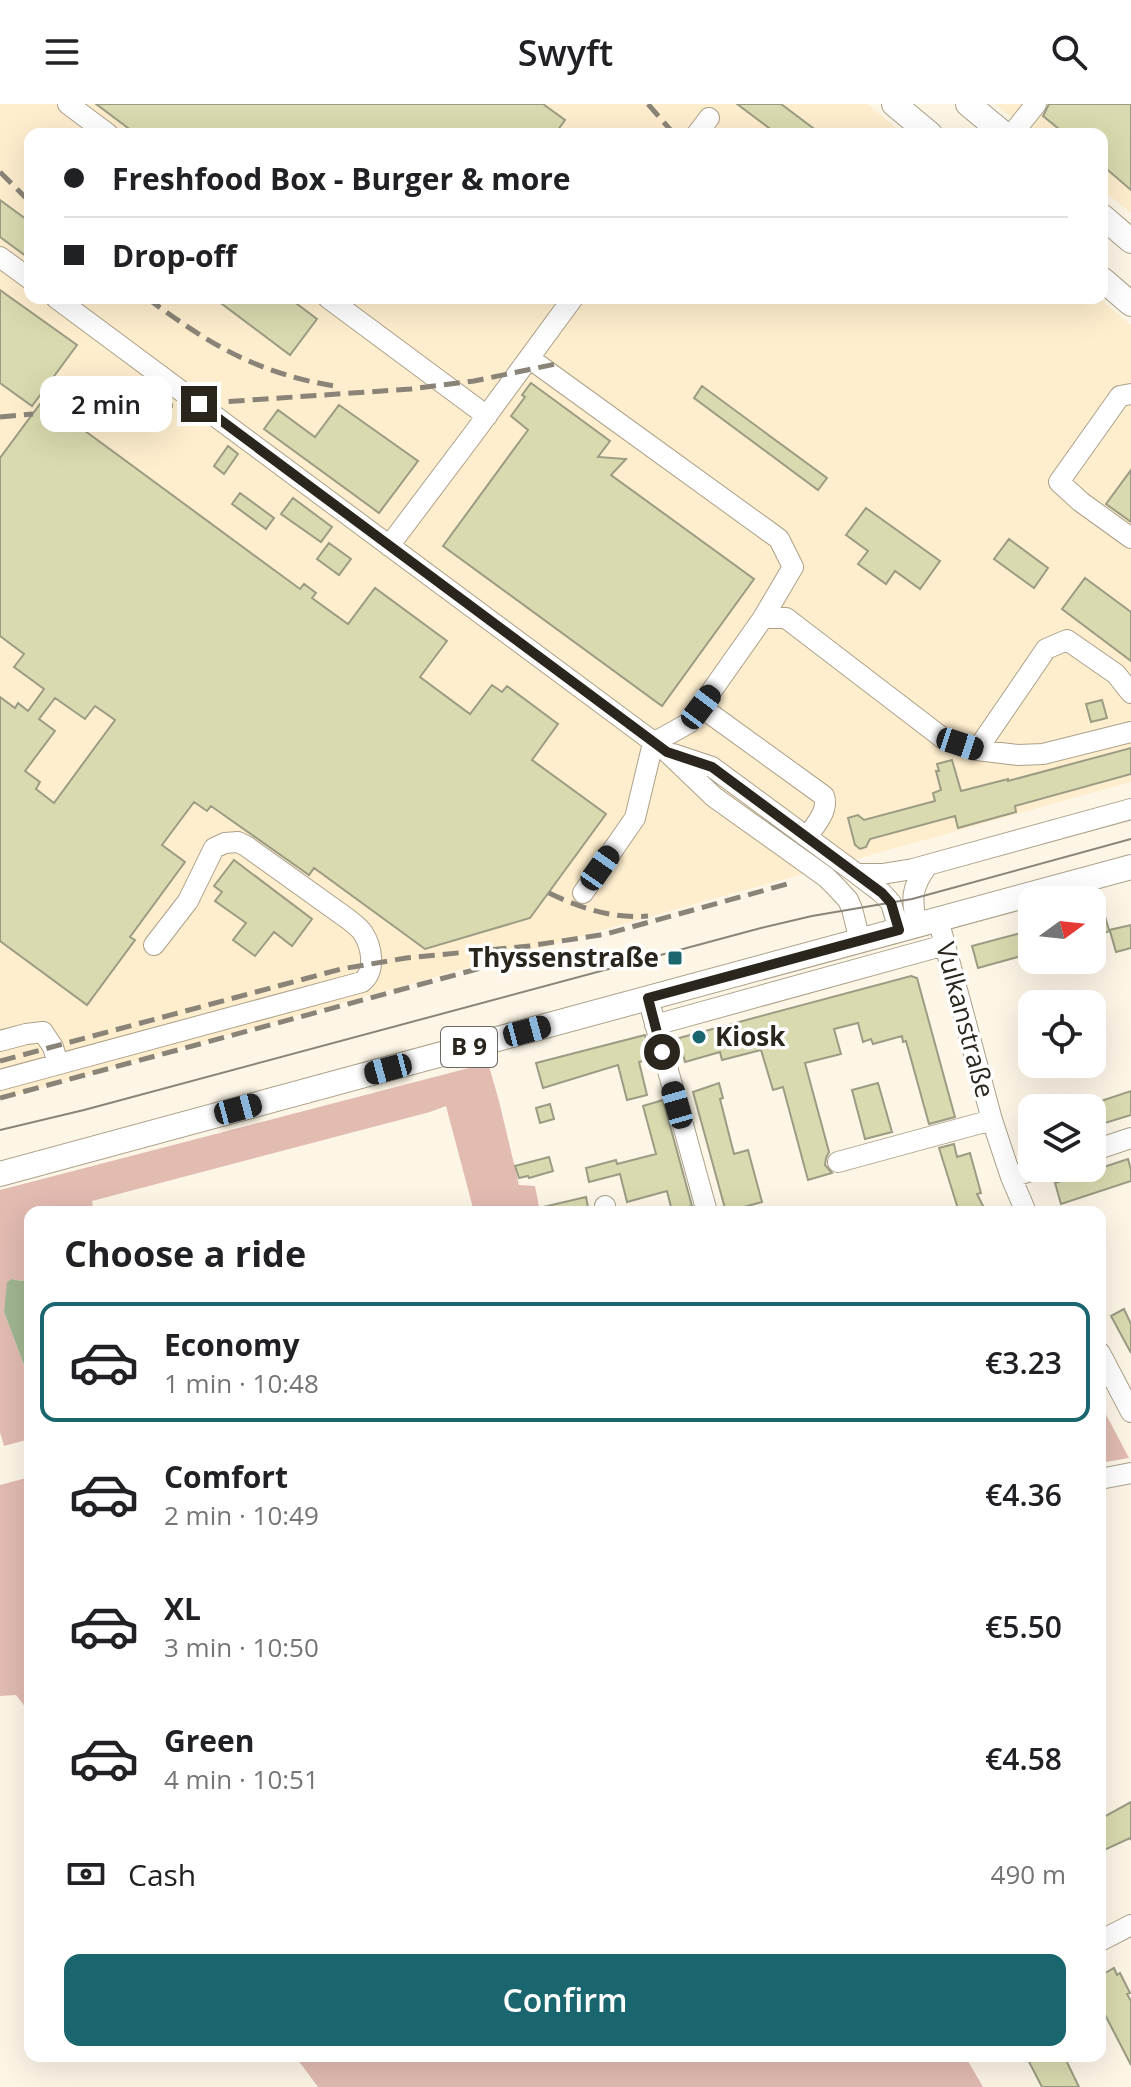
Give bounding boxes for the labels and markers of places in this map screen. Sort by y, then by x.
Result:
place label: Thyssenstraße [468,939,659,975]
marker: Thyssenstraße [666,949,684,967]
place label: Kiosk [715,1018,786,1054]
marker: Kiosk [690,1028,708,1046]

